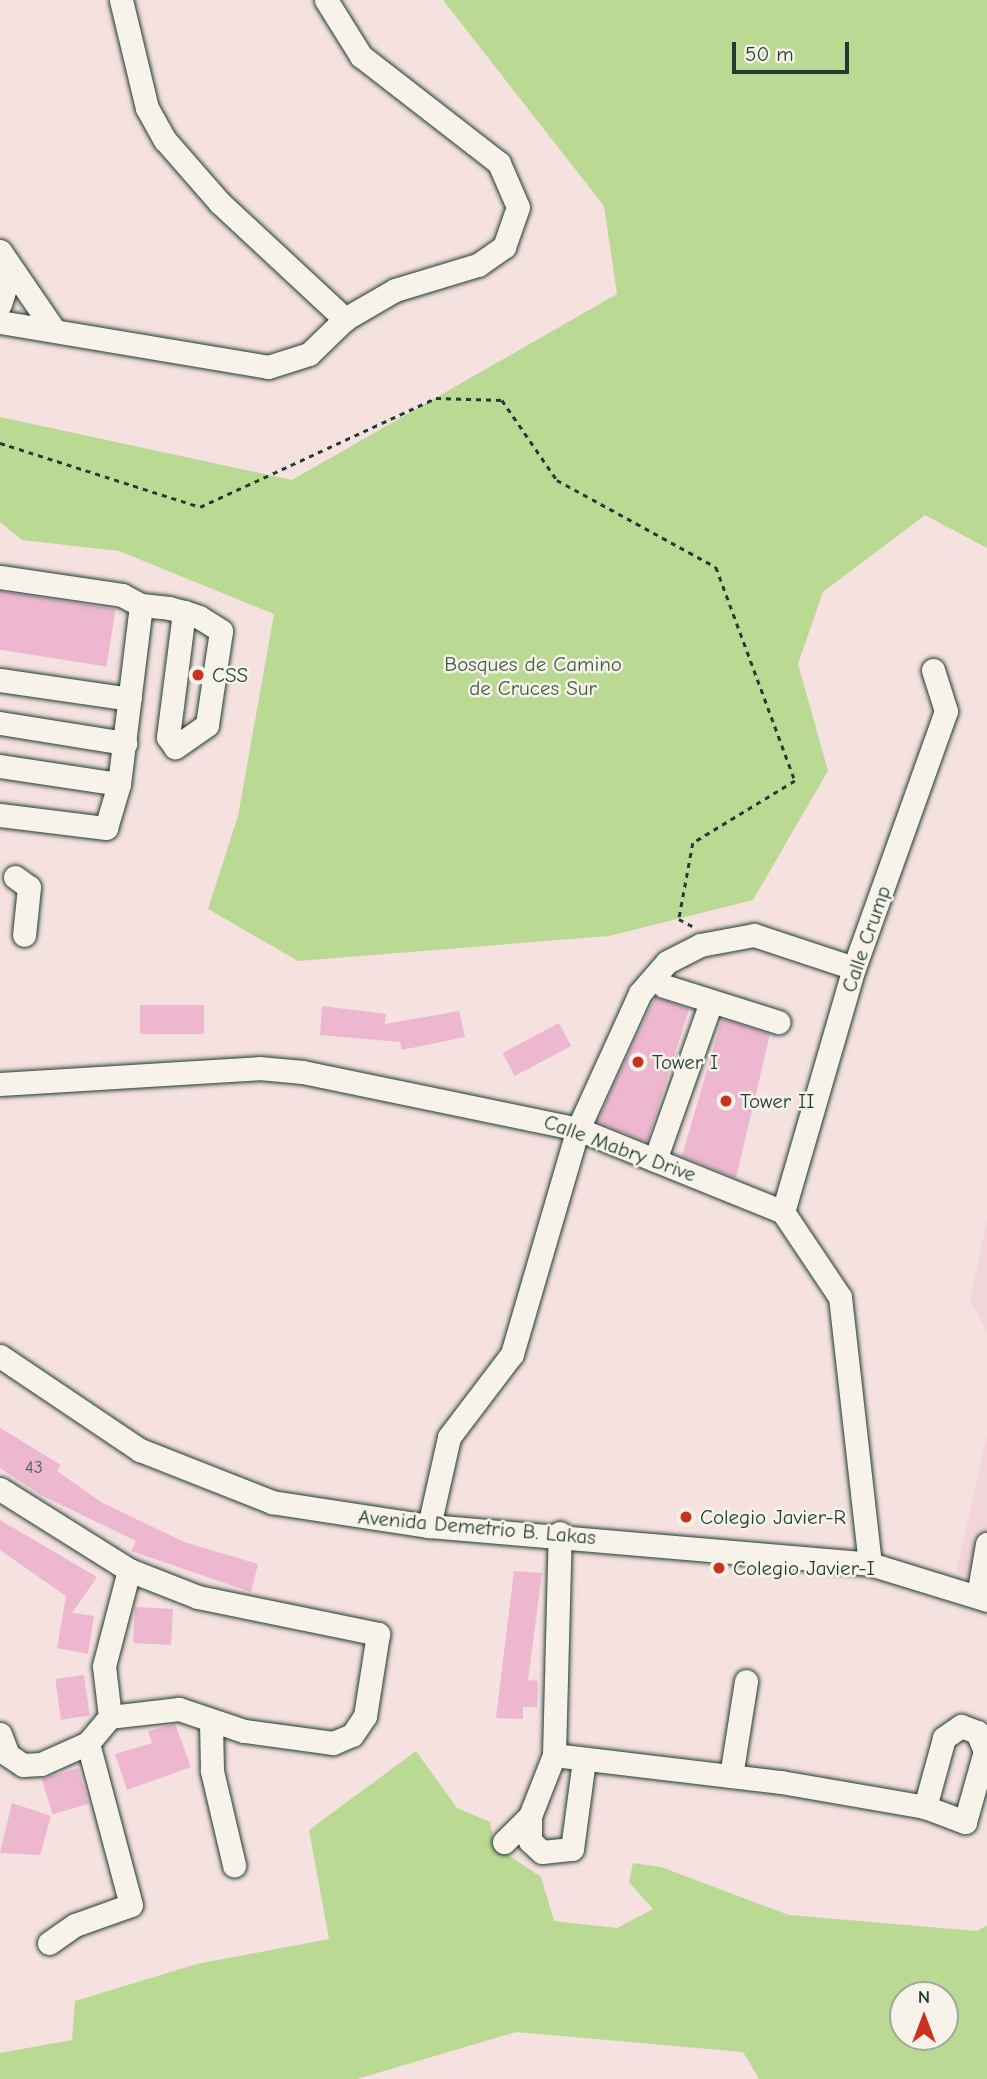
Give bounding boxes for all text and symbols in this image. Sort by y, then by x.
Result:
scale bar [735,28,852,72]
text: 50 m [745,42,794,66]
park label: Bosques de Camino de Cruces Sur [444,651,622,701]
place label: CSS [212,662,248,688]
marker: CSS [190,667,206,683]
street label: Calle Crump [836,882,896,996]
place label: Tower I [652,1049,718,1075]
marker: Tower I [630,1054,646,1070]
place label: Tower II [740,1088,814,1114]
marker: Tower II [718,1093,734,1109]
street label: Calle Mabry Drive [540,1109,700,1187]
house number: 43 [25,1457,43,1479]
street label: Avenida Demetrio B. Lakas [357,1504,597,1550]
place label: Colegio Javier-R [700,1504,846,1530]
marker: Colegio Javier-R [678,1509,694,1525]
place label: Colegio Javier-I [733,1555,875,1581]
marker: Colegio Javier-I [711,1560,727,1576]
north arrow [889,1981,959,2051]
text: N [918,1986,930,2008]

